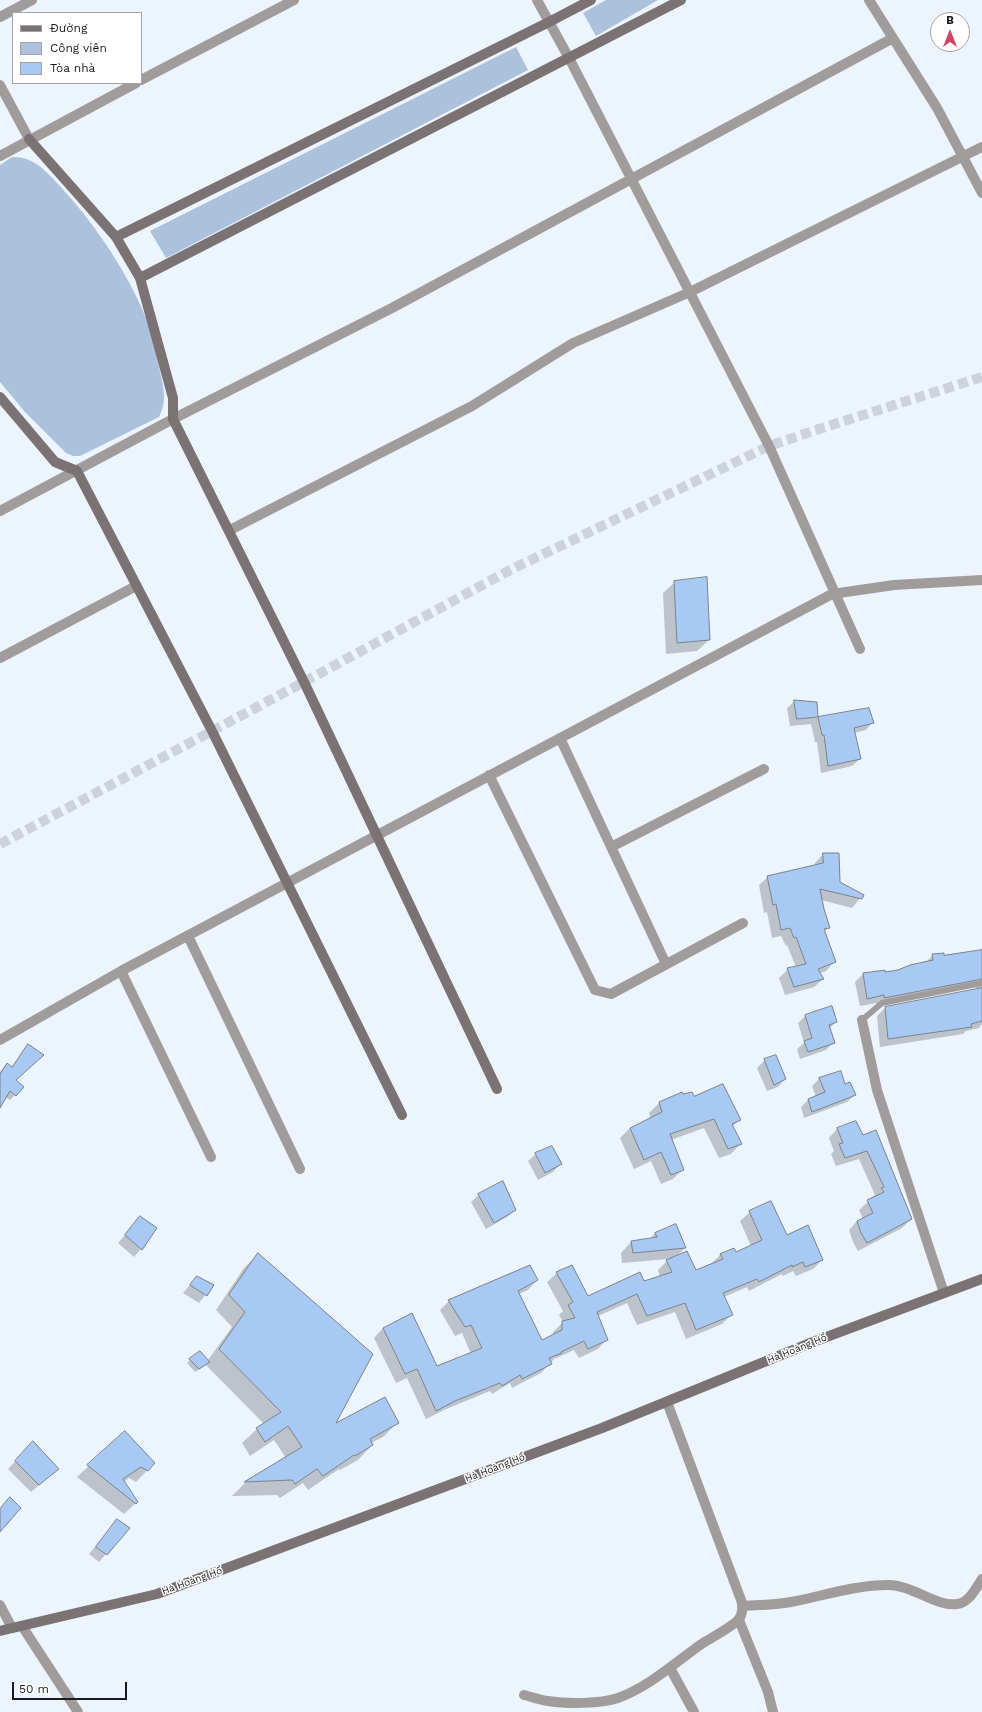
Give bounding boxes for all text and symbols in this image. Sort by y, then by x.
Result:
legend [12,12,142,84]
north arrow [930,12,970,52]
text: B [946,14,954,27]
text: Đường [50,21,87,35]
text: Công viên [50,41,107,55]
text: Tòa nhà [50,61,95,75]
street label: Hà Hoàng Hổ [765,1332,829,1366]
street label: Hà Hoàng Hổ [463,1451,527,1485]
street label: Hà Hoàng Hổ [160,1565,224,1597]
scale bar [14,1674,129,1700]
text: 50 m [19,1682,49,1696]

